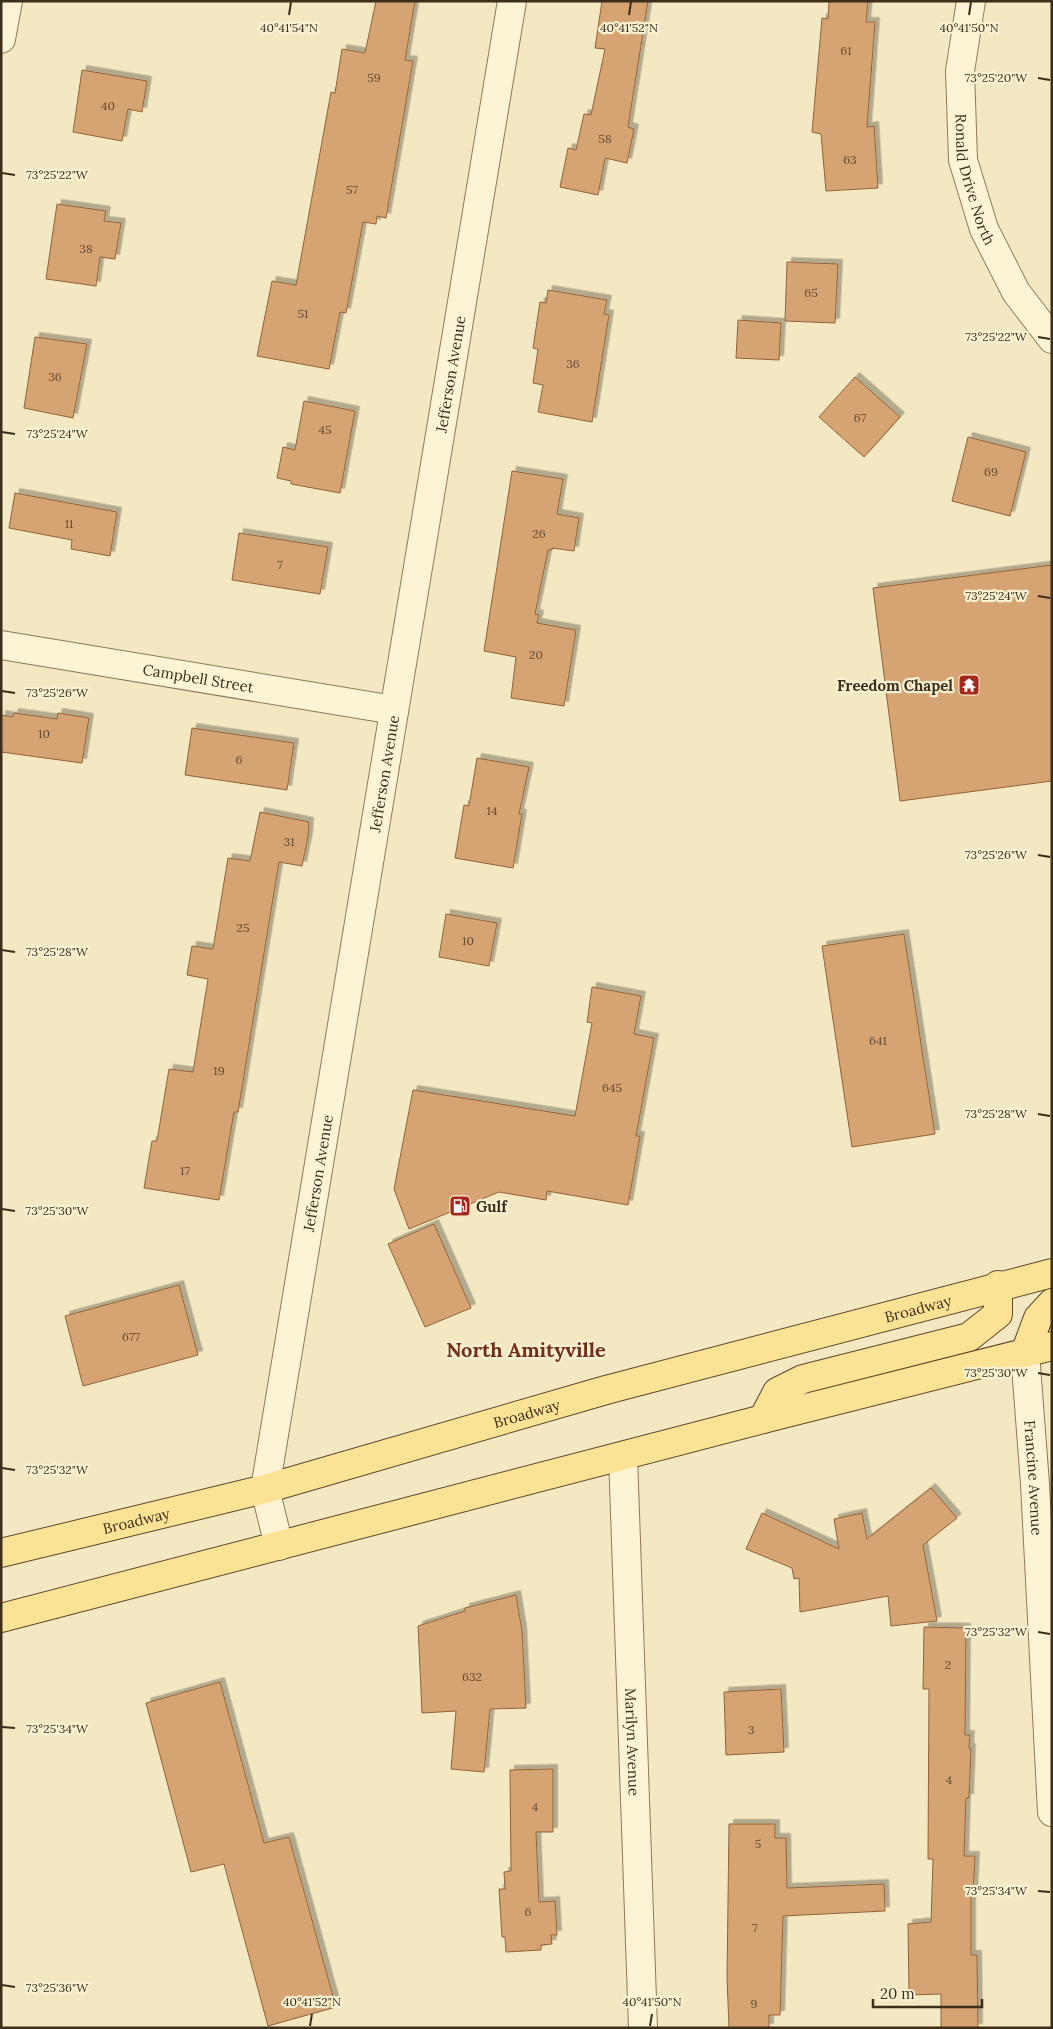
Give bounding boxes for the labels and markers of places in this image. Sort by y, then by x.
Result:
temple icon: Freedom Chapel [957,673,981,697]
place label: Freedom Chapel [837,676,953,695]
fuel station icon: Gulf [448,1194,472,1218]
place label: Gulf [476,1197,508,1216]

